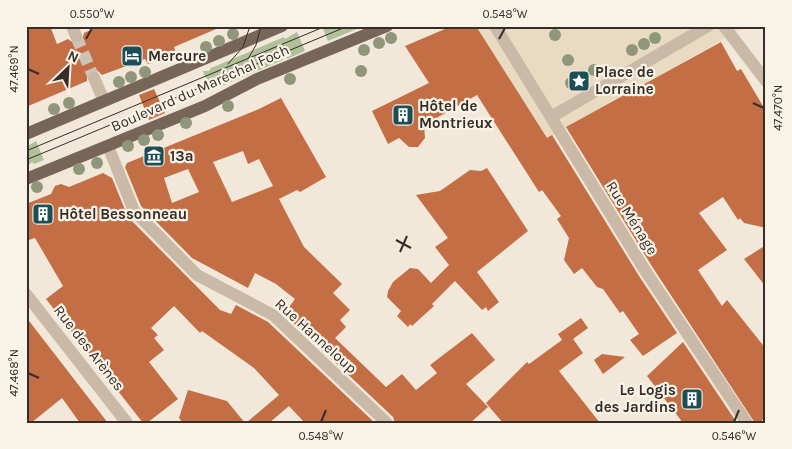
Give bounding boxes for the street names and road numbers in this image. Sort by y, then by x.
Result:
street label: Boulevard du Maréchal Foch [108,41,292,135]
street label: Rue Ménage [602,178,662,258]
street label: Rue Hanneloup [271,295,361,377]
street label: Rue des Arènes [50,302,128,394]

